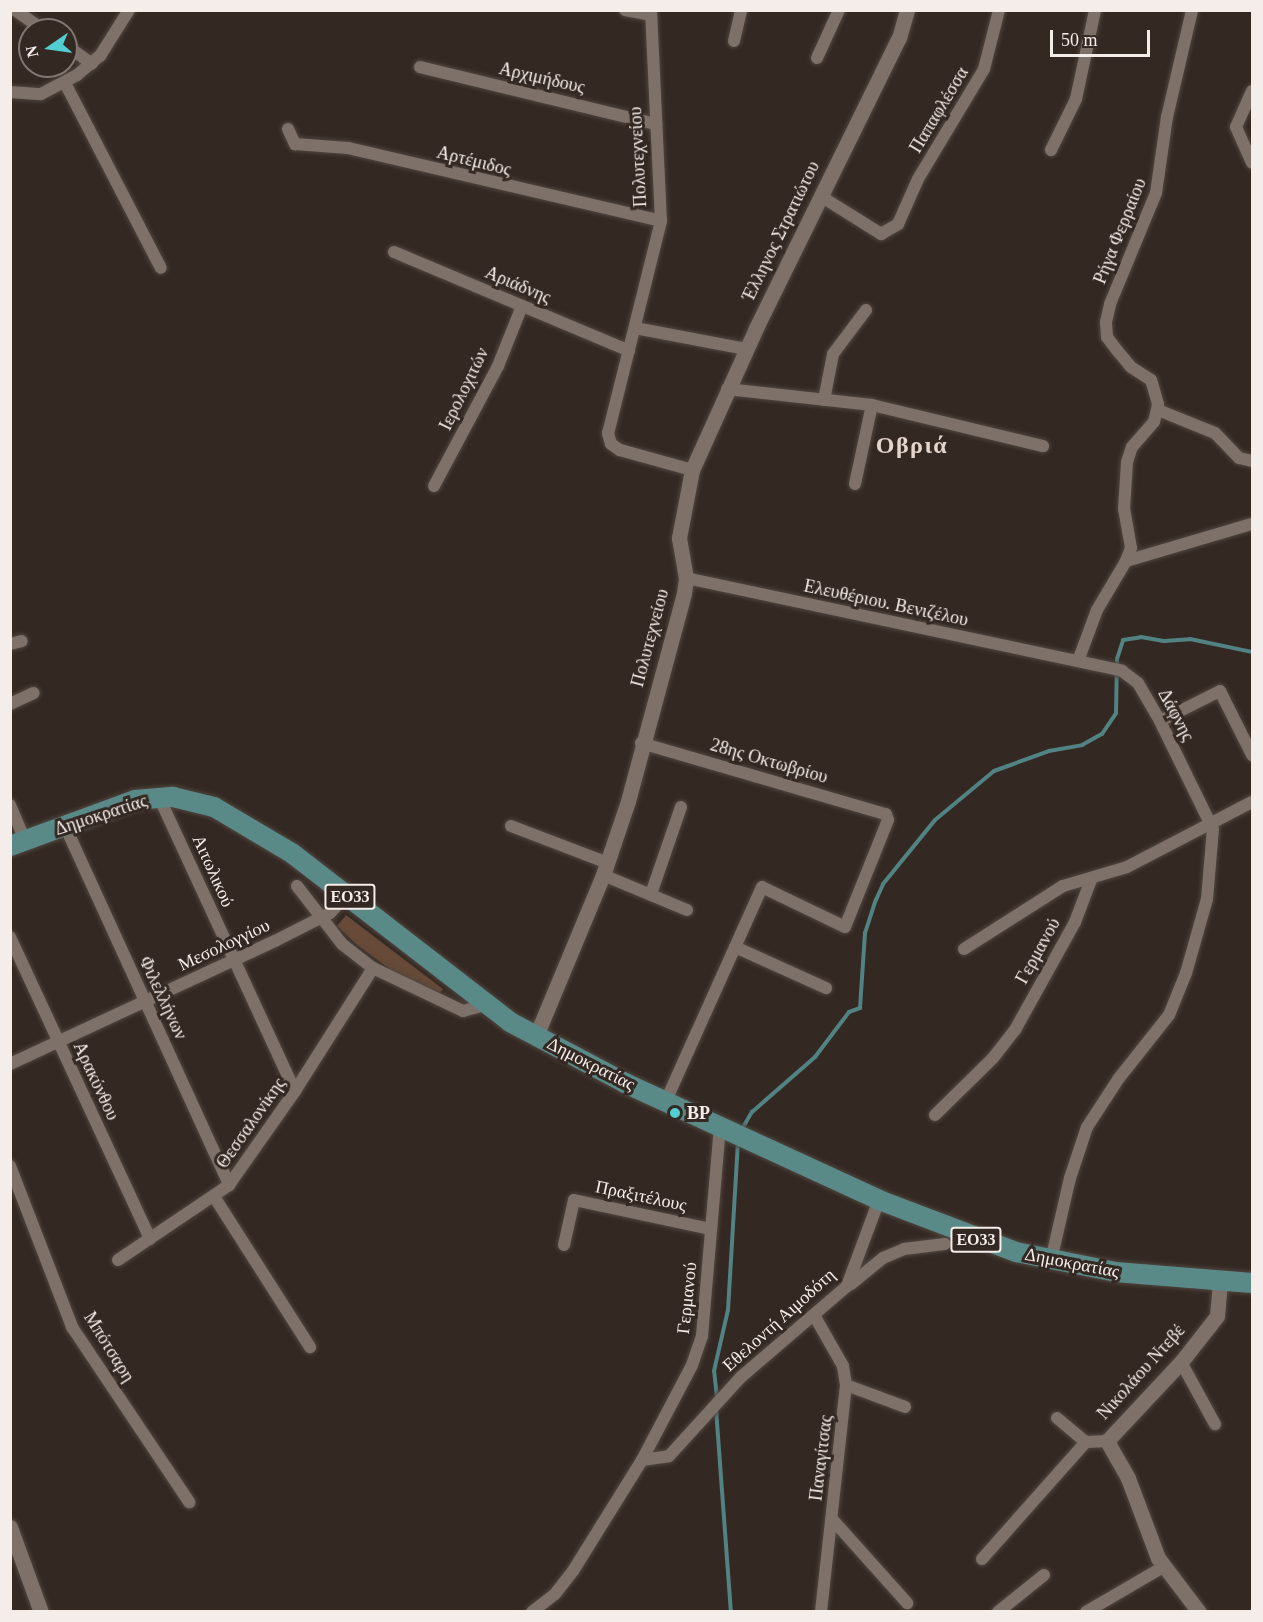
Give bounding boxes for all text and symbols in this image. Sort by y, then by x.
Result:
north arrow [18,18,78,78]
scale bar [1053,18,1154,56]
text: 50 m [1061,30,1098,50]
text: N [22,44,42,59]
street label: Αρχιμήδους [497,58,587,98]
street label: Παπαφλέσσα [905,63,973,157]
street label: Πολυτεχνείου [625,106,651,208]
street label: Αρτέμιδος [435,141,513,181]
street label: Έλληνος Στρατιώτου [738,158,824,304]
street label: Ρήγα Φερραίου [1089,175,1151,287]
street label: Αριάδνης [482,261,554,309]
street label: Ιερολοχιτών [435,344,493,434]
district label: Οβριά [876,432,948,460]
street label: Ελευθέριου. Βενιζέλου [802,575,970,631]
street label: Πολυτεχνείου [627,587,673,689]
street label: Δάφνης [1153,685,1199,745]
street label: 28ης Οκτωβρίου [708,734,830,788]
street label: Δημοκρατίας [52,790,150,840]
street label: Αιτωλικού [188,831,238,911]
road number: ΕΟ33 [323,884,377,910]
street label: Μεσολογγίου [175,914,273,976]
street label: Γερμανού [1011,914,1065,988]
street label: Φιλελλήνων [134,953,192,1043]
street label: Δημοκρατίας [543,1033,639,1095]
street label: Αρακύνθου [68,1038,124,1124]
street label: Θεσσαλονίκης [212,1074,290,1172]
place label: BP [687,1102,710,1124]
marker: BP [668,1106,682,1120]
street label: Πραξιτέλους [593,1176,689,1216]
road number: ΕΟ33 [949,1227,1003,1253]
street label: Δημοκρατίας [1023,1243,1121,1283]
street label: Γερμανού [672,1261,702,1335]
street label: Εθελοντή Αιμοδότη [718,1264,840,1376]
street label: Μπότσαρη [79,1308,139,1386]
street label: Νικολάου Ντεβέ [1093,1320,1189,1424]
street label: Παναγίτσας [805,1414,837,1502]

